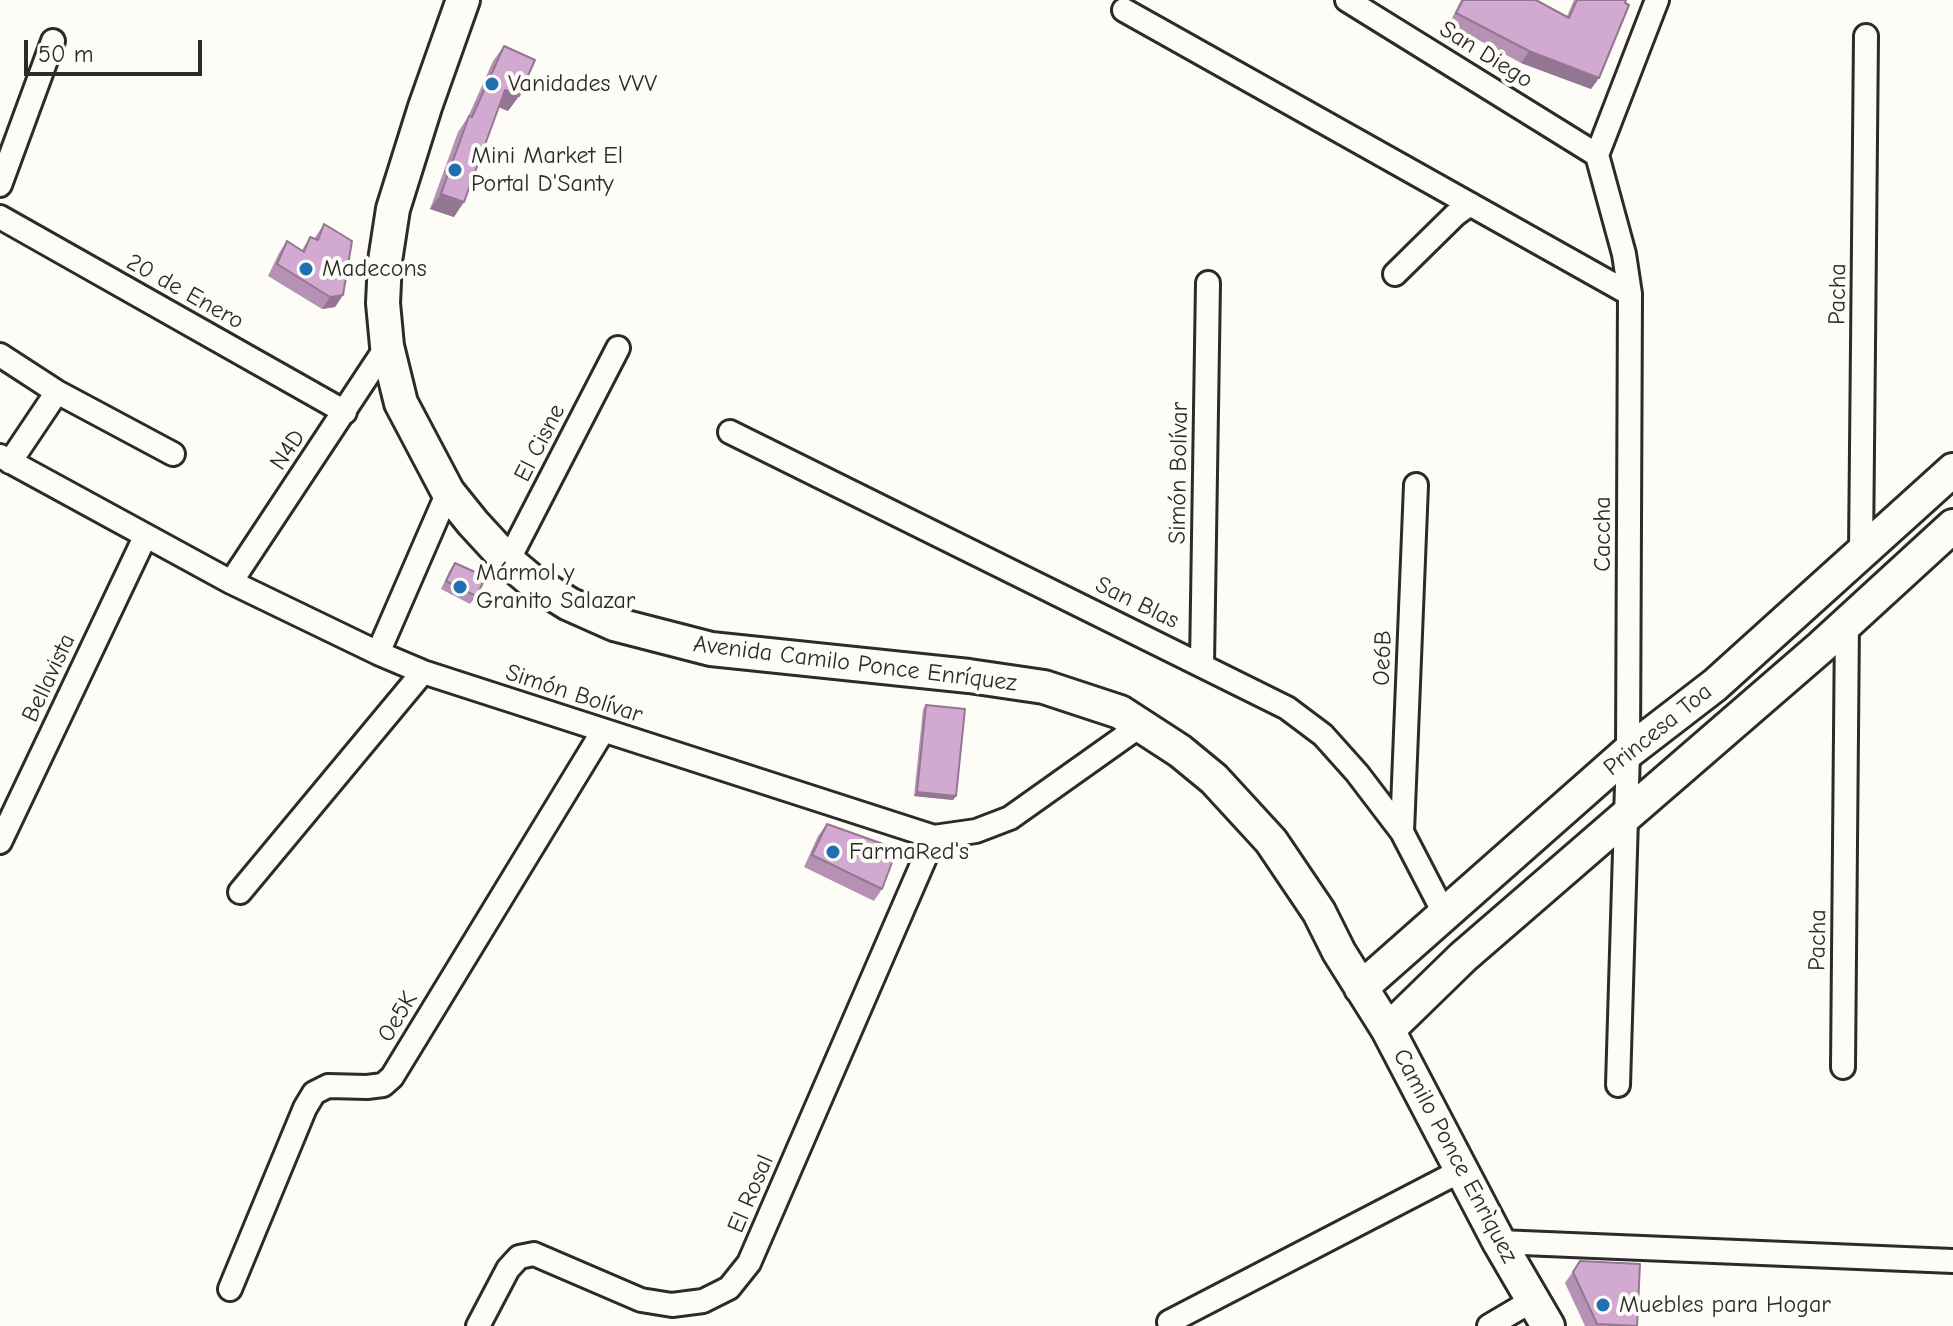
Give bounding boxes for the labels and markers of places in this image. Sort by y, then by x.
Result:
place label: Vanidades VVV [508,70,657,98]
marker: Vanidades VVV [483,75,501,93]
place label: Mini Market El Portal D'Santy [471,142,623,198]
marker: Mini Market El Portal D'Santy [446,161,464,179]
place label: Madecons [322,255,427,283]
marker: Madecons [297,260,315,278]
place label: Mármol y Granito Salazar [476,559,635,615]
marker: Mármol y Granito Salazar [451,578,469,596]
place label: FarmaRed's [849,838,969,866]
marker: FarmaRed's [824,843,842,861]
place label: Muebles para Hogar [1619,1291,1831,1319]
marker: Muebles para Hogar [1594,1296,1612,1314]

